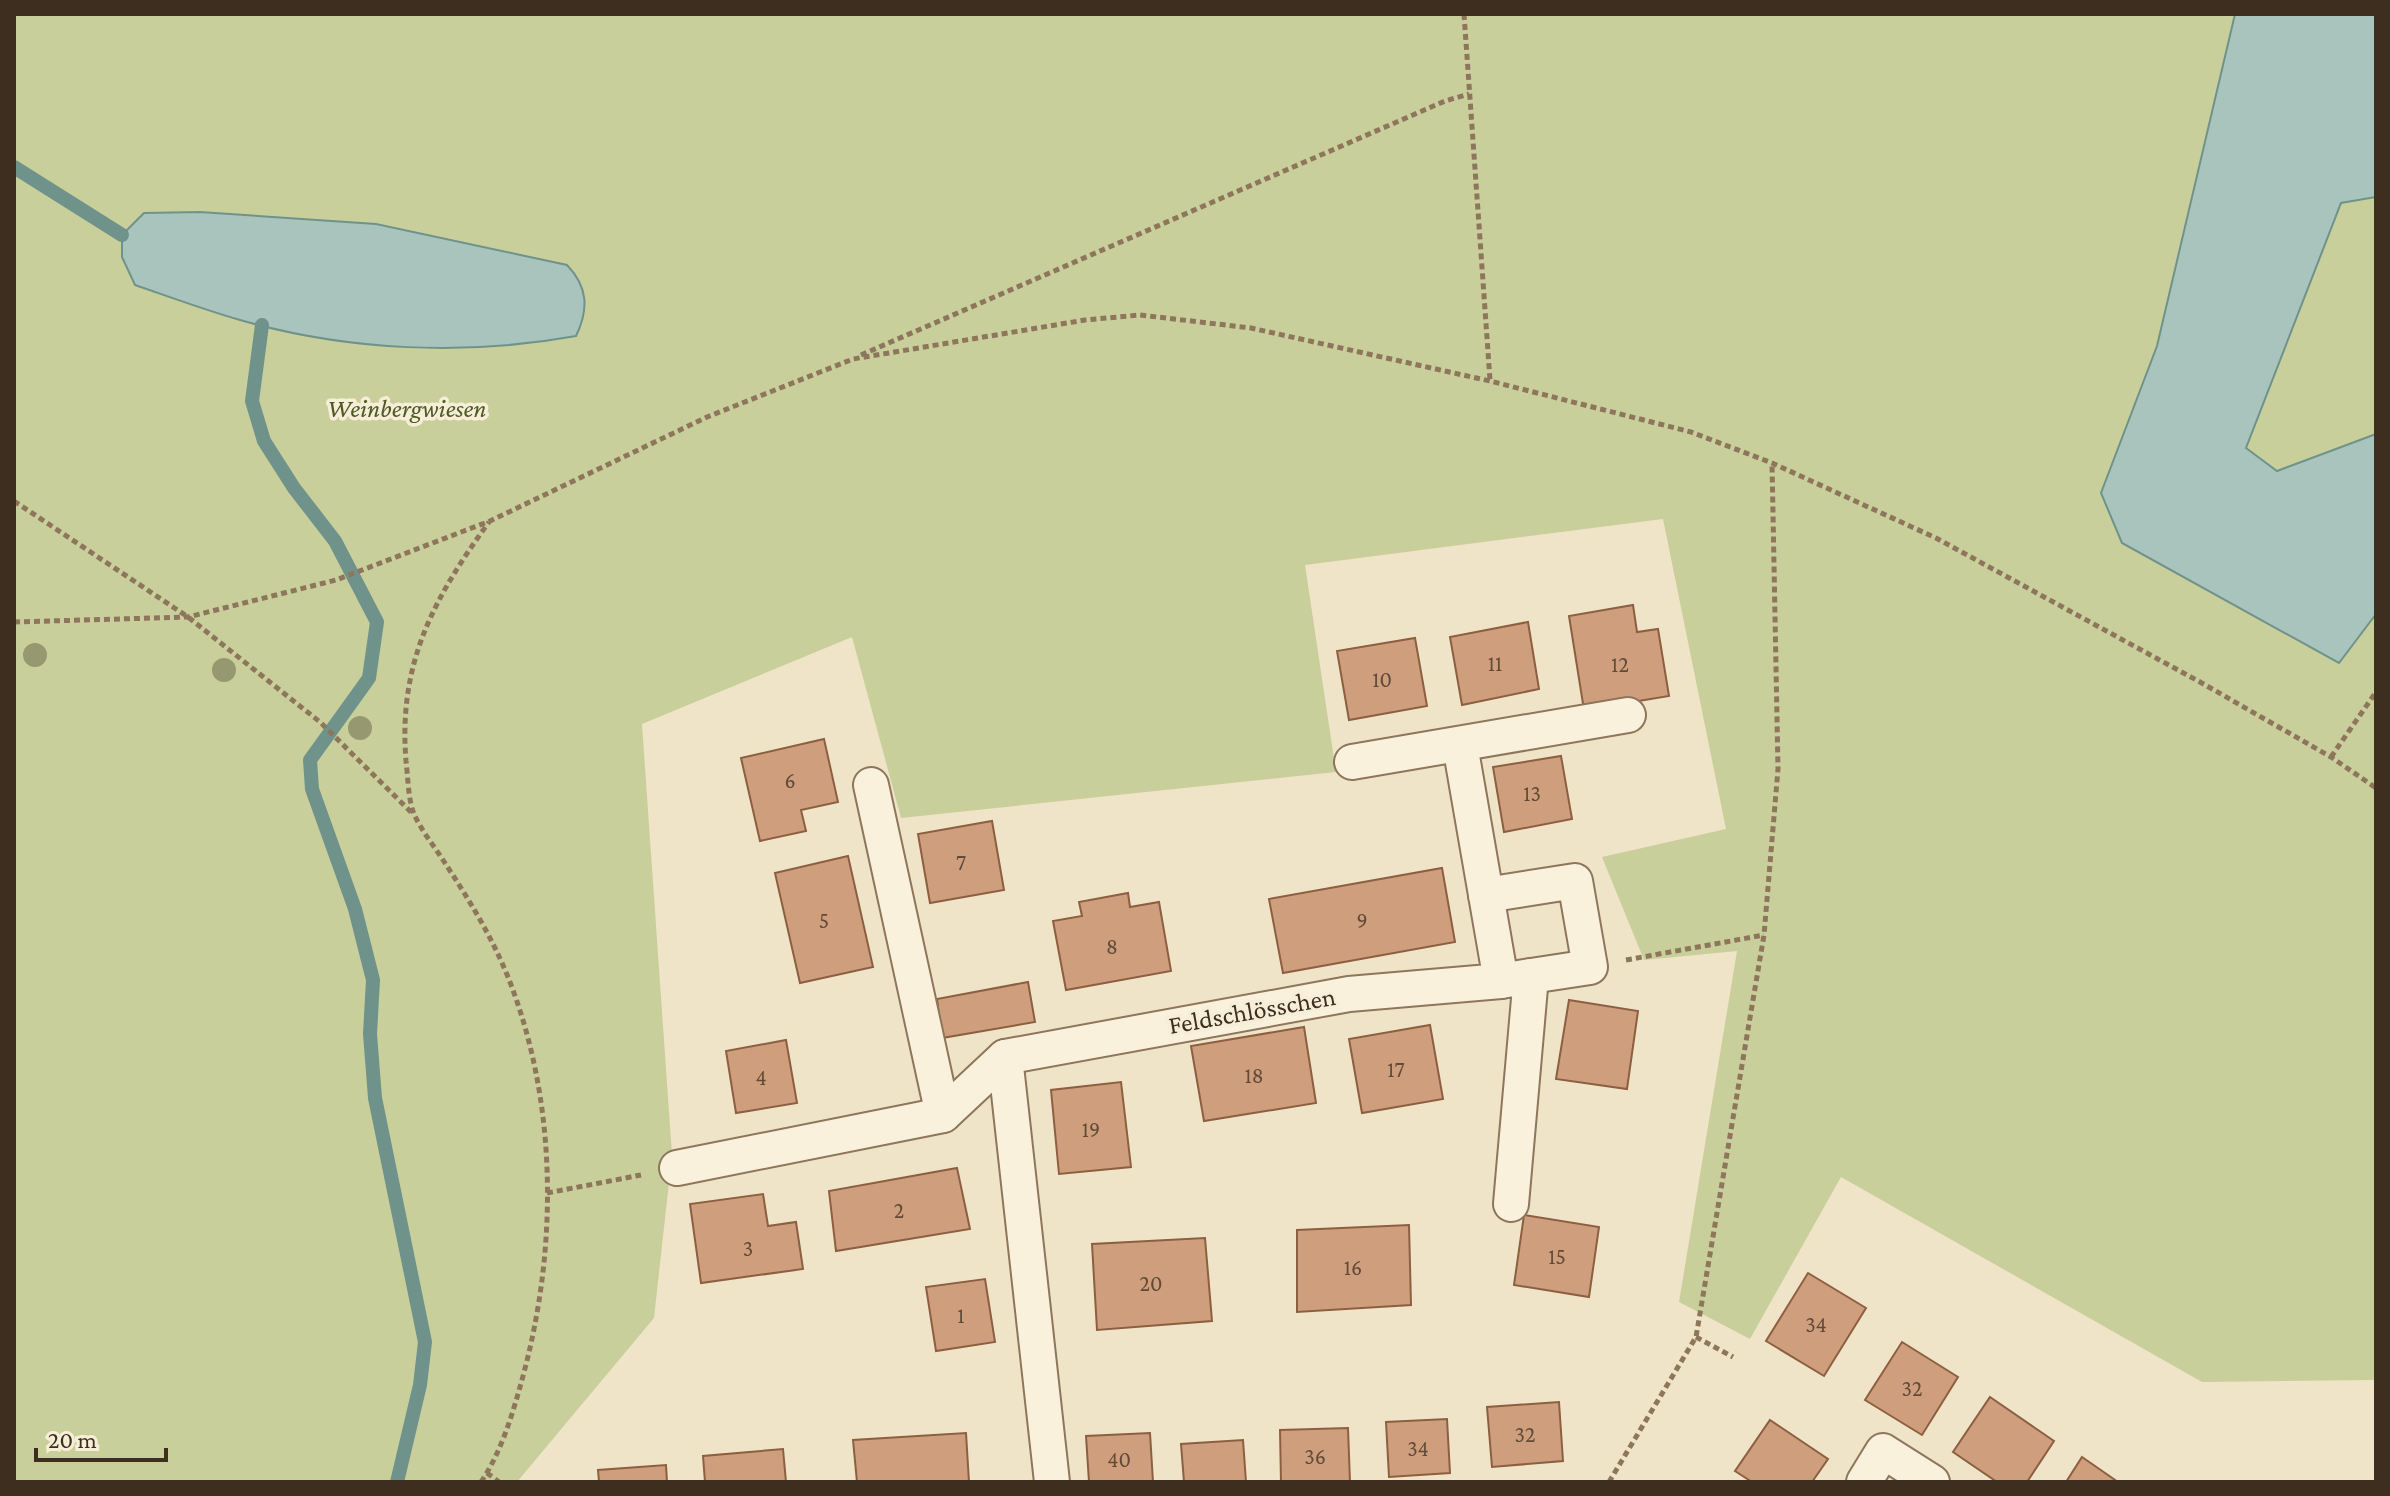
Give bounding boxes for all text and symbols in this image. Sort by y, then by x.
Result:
park label: Weinbergwiesen [327,394,487,423]
house number: 11 [1488,651,1502,676]
house number: 12 [1611,652,1629,677]
house number: 10 [1372,667,1392,692]
house number: 6 [784,768,796,793]
house number: 13 [1523,781,1541,806]
house number: 7 [956,850,966,875]
house number: 5 [819,908,829,933]
house number: 9 [1356,908,1368,933]
house number: 8 [1106,934,1118,959]
street label: Feldschlösschen [1166,982,1338,1040]
house number: 17 [1387,1057,1405,1082]
house number: 18 [1244,1063,1264,1088]
house number: 4 [755,1065,767,1090]
house number: 19 [1082,1117,1100,1142]
house number: 2 [894,1198,904,1223]
house number: 3 [743,1236,753,1261]
house number: 15 [1548,1244,1566,1269]
house number: 16 [1344,1255,1362,1280]
house number: 20 [1140,1271,1162,1296]
house number: 1 [957,1303,965,1328]
house number: 34 [1805,1312,1827,1337]
house number: 32 [1902,1376,1922,1401]
scale bar [36,1412,166,1462]
house number: 32 [1515,1422,1535,1447]
text: 20 m [48,1426,97,1453]
house number: 34 [1407,1436,1429,1461]
house number: 36 [1304,1444,1326,1469]
house number: 40 [1107,1447,1131,1472]

